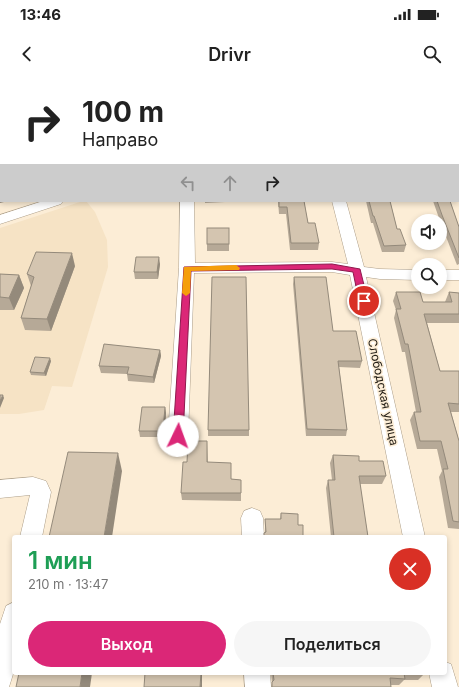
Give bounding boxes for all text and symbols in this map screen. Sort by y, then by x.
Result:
text: 13:46 [20,5,61,24]
icon: back [16,43,38,65]
icon: search [421,43,443,65]
text: Drivr [208,44,251,65]
text: 100 m [82,95,164,129]
icon: right [16,96,68,148]
text: Направо [82,129,158,150]
icon: left [177,172,199,194]
icon: ahead [219,172,241,194]
icon: right [261,172,283,194]
map controls [411,214,447,294]
button: sound [411,214,447,250]
button: search [411,258,447,294]
pin [347,284,381,318]
icon: arrive [353,290,375,312]
street label: Слободская улица [365,337,402,447]
position arrow [157,415,199,457]
text: 1 мин [28,546,93,575]
button: close [389,548,431,590]
text: 210 m · 13:47 [28,576,108,592]
button: Выход [28,621,226,667]
button: Поделиться [234,621,431,667]

